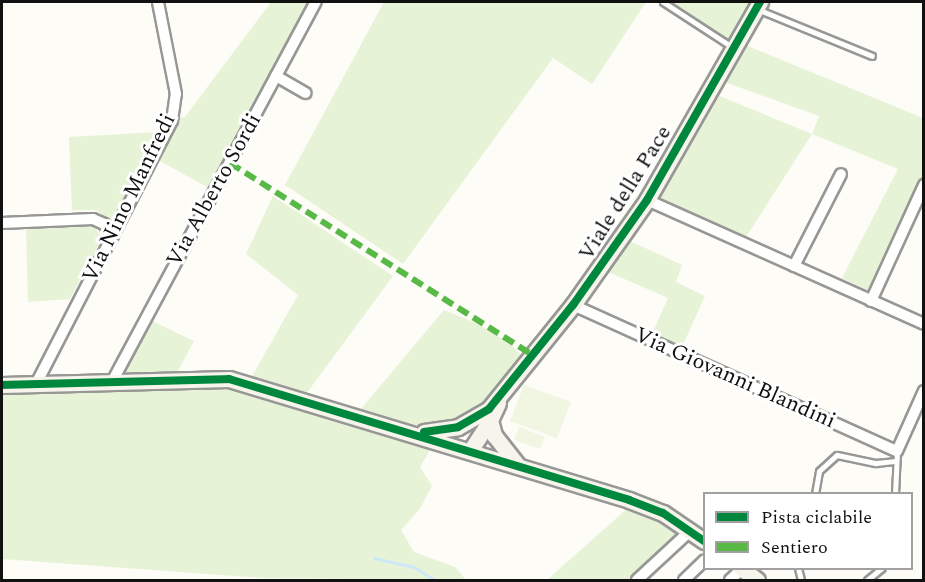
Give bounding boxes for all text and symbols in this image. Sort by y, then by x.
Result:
street label: Via Nino Manfredi [77,109,181,287]
street label: Via Alberto Sordi [161,109,267,271]
street label: Viale della Pace [573,121,677,265]
street label: Via Giovanni Blandini [630,322,840,434]
legend [703,492,913,570]
text: Pista ciclabile [761,504,872,531]
text: Sentiero [761,534,828,561]

